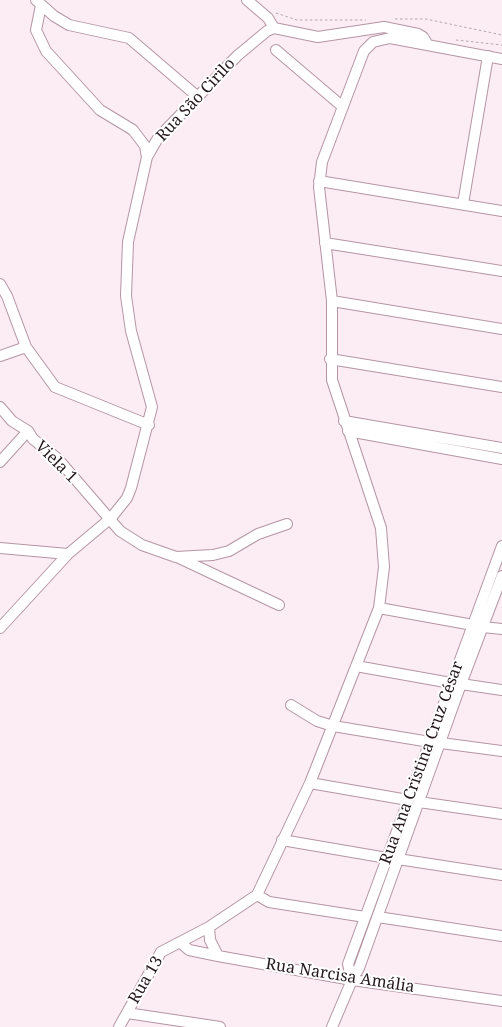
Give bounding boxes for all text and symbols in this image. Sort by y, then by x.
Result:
street label: Rua São Cirilo [153,54,239,146]
street label: Viela 1 [31,437,81,487]
street label: Rua Ana Cristina Cruz César [376,659,468,867]
street label: Rua 13 [125,953,167,1007]
street label: Rua Narcisa Amália [264,955,416,997]

